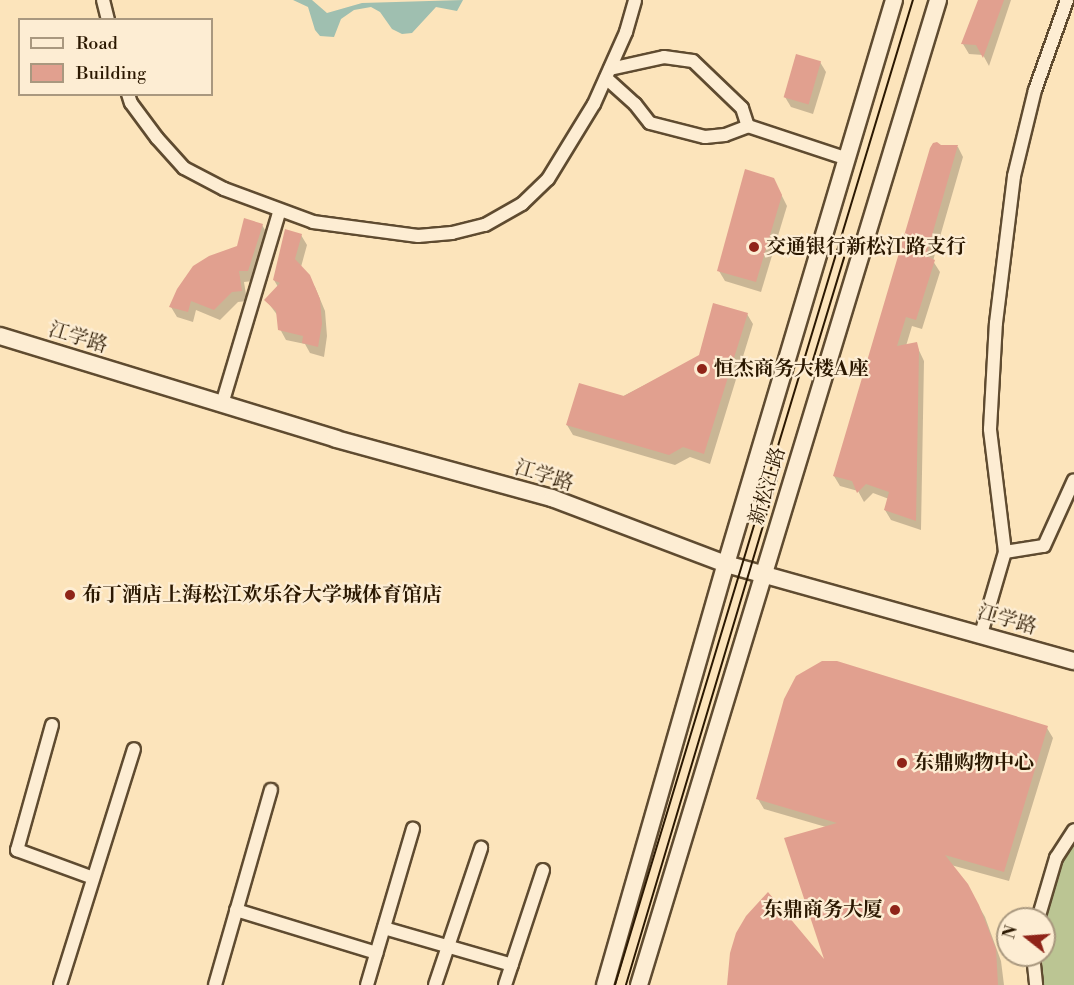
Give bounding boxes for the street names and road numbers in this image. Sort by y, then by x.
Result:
street label: 江学路 [46,318,110,358]
street label: 新松江路 [745,444,791,528]
street label: 江学路 [512,456,576,496]
street label: 江学路 [975,600,1039,640]

